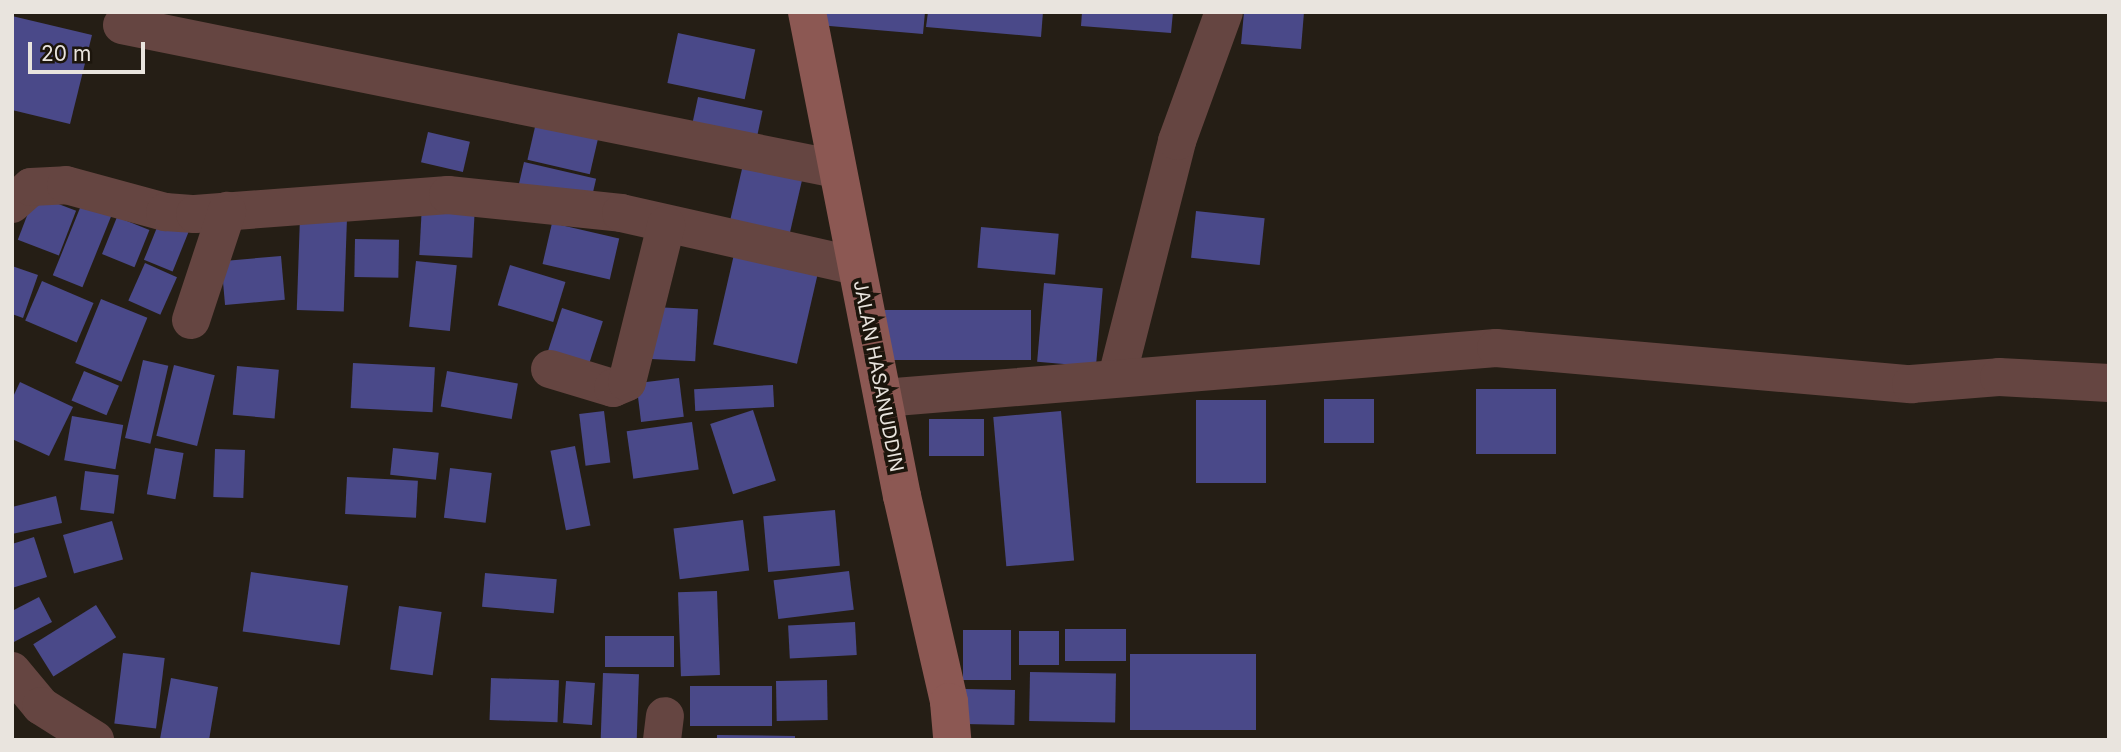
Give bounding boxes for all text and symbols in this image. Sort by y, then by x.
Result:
scale bar [32,28,149,72]
text: 20 m [41,41,91,66]
street label: JALAN HASANUDDIN [848,278,908,474]

